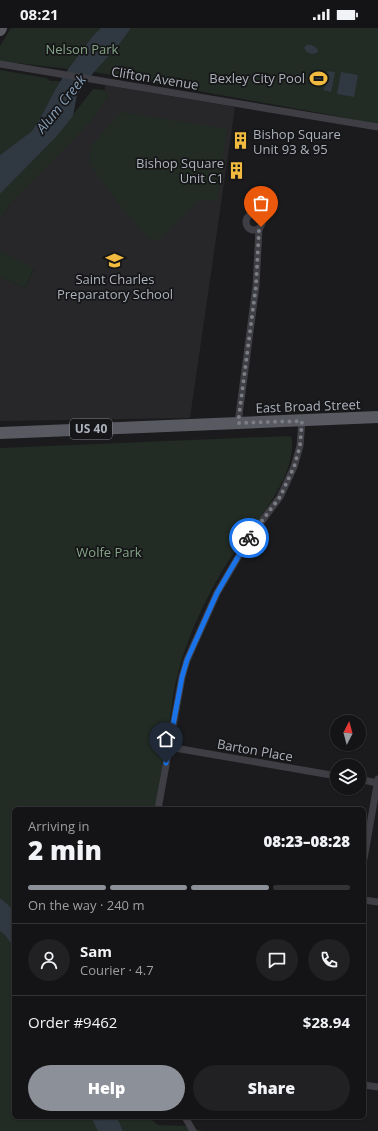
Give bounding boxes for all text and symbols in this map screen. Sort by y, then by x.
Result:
text: 08:21 [20,4,59,24]
park label: Nelson Park [46,40,119,58]
street label: Clifton Avenue [110,62,200,94]
sports icon: Bexley City Pool [308,68,328,88]
place label: Bexley City Pool [209,69,305,87]
water label: Alum Creek [31,70,91,138]
place label: Bishop Square Unit 93 & 95 [253,125,341,158]
building icon: Bishop Square Unit 93 & 95 [230,131,250,151]
place label: Bishop Square Unit C1 [136,154,224,187]
building icon: Bishop Square Unit C1 [227,160,247,180]
pin [244,186,278,227]
icon: bag [250,192,272,214]
school or university icon: Saint Charles Preparatory School [105,250,125,270]
place label: Saint Charles Preparatory School [57,270,173,303]
street label: East Broad Street [255,395,361,417]
road number: US 40 [70,419,112,439]
courier [229,518,269,558]
icon: bike [238,527,260,549]
park label: Wolfe Park [76,543,142,561]
north arrow [330,715,366,751]
map controls [330,715,366,795]
pin [149,722,183,763]
icon: home [155,728,177,750]
street label: Barton Place [216,734,294,766]
button: layers [330,759,366,795]
text: Arriving in [28,817,90,835]
text: 08:23–08:28 [264,831,350,851]
text: 2 min [28,832,102,868]
text: On the way · 240 m [28,896,144,914]
button: person [28,939,70,981]
button: chat [256,939,298,981]
button: phone [308,939,350,981]
text: Sam [80,941,112,961]
text: Courier · 4.7 [80,961,154,979]
text: Order #9462 [28,1012,117,1032]
text: $28.94 [303,1012,350,1032]
button: Help [28,1065,185,1111]
button: Share [193,1065,350,1111]

